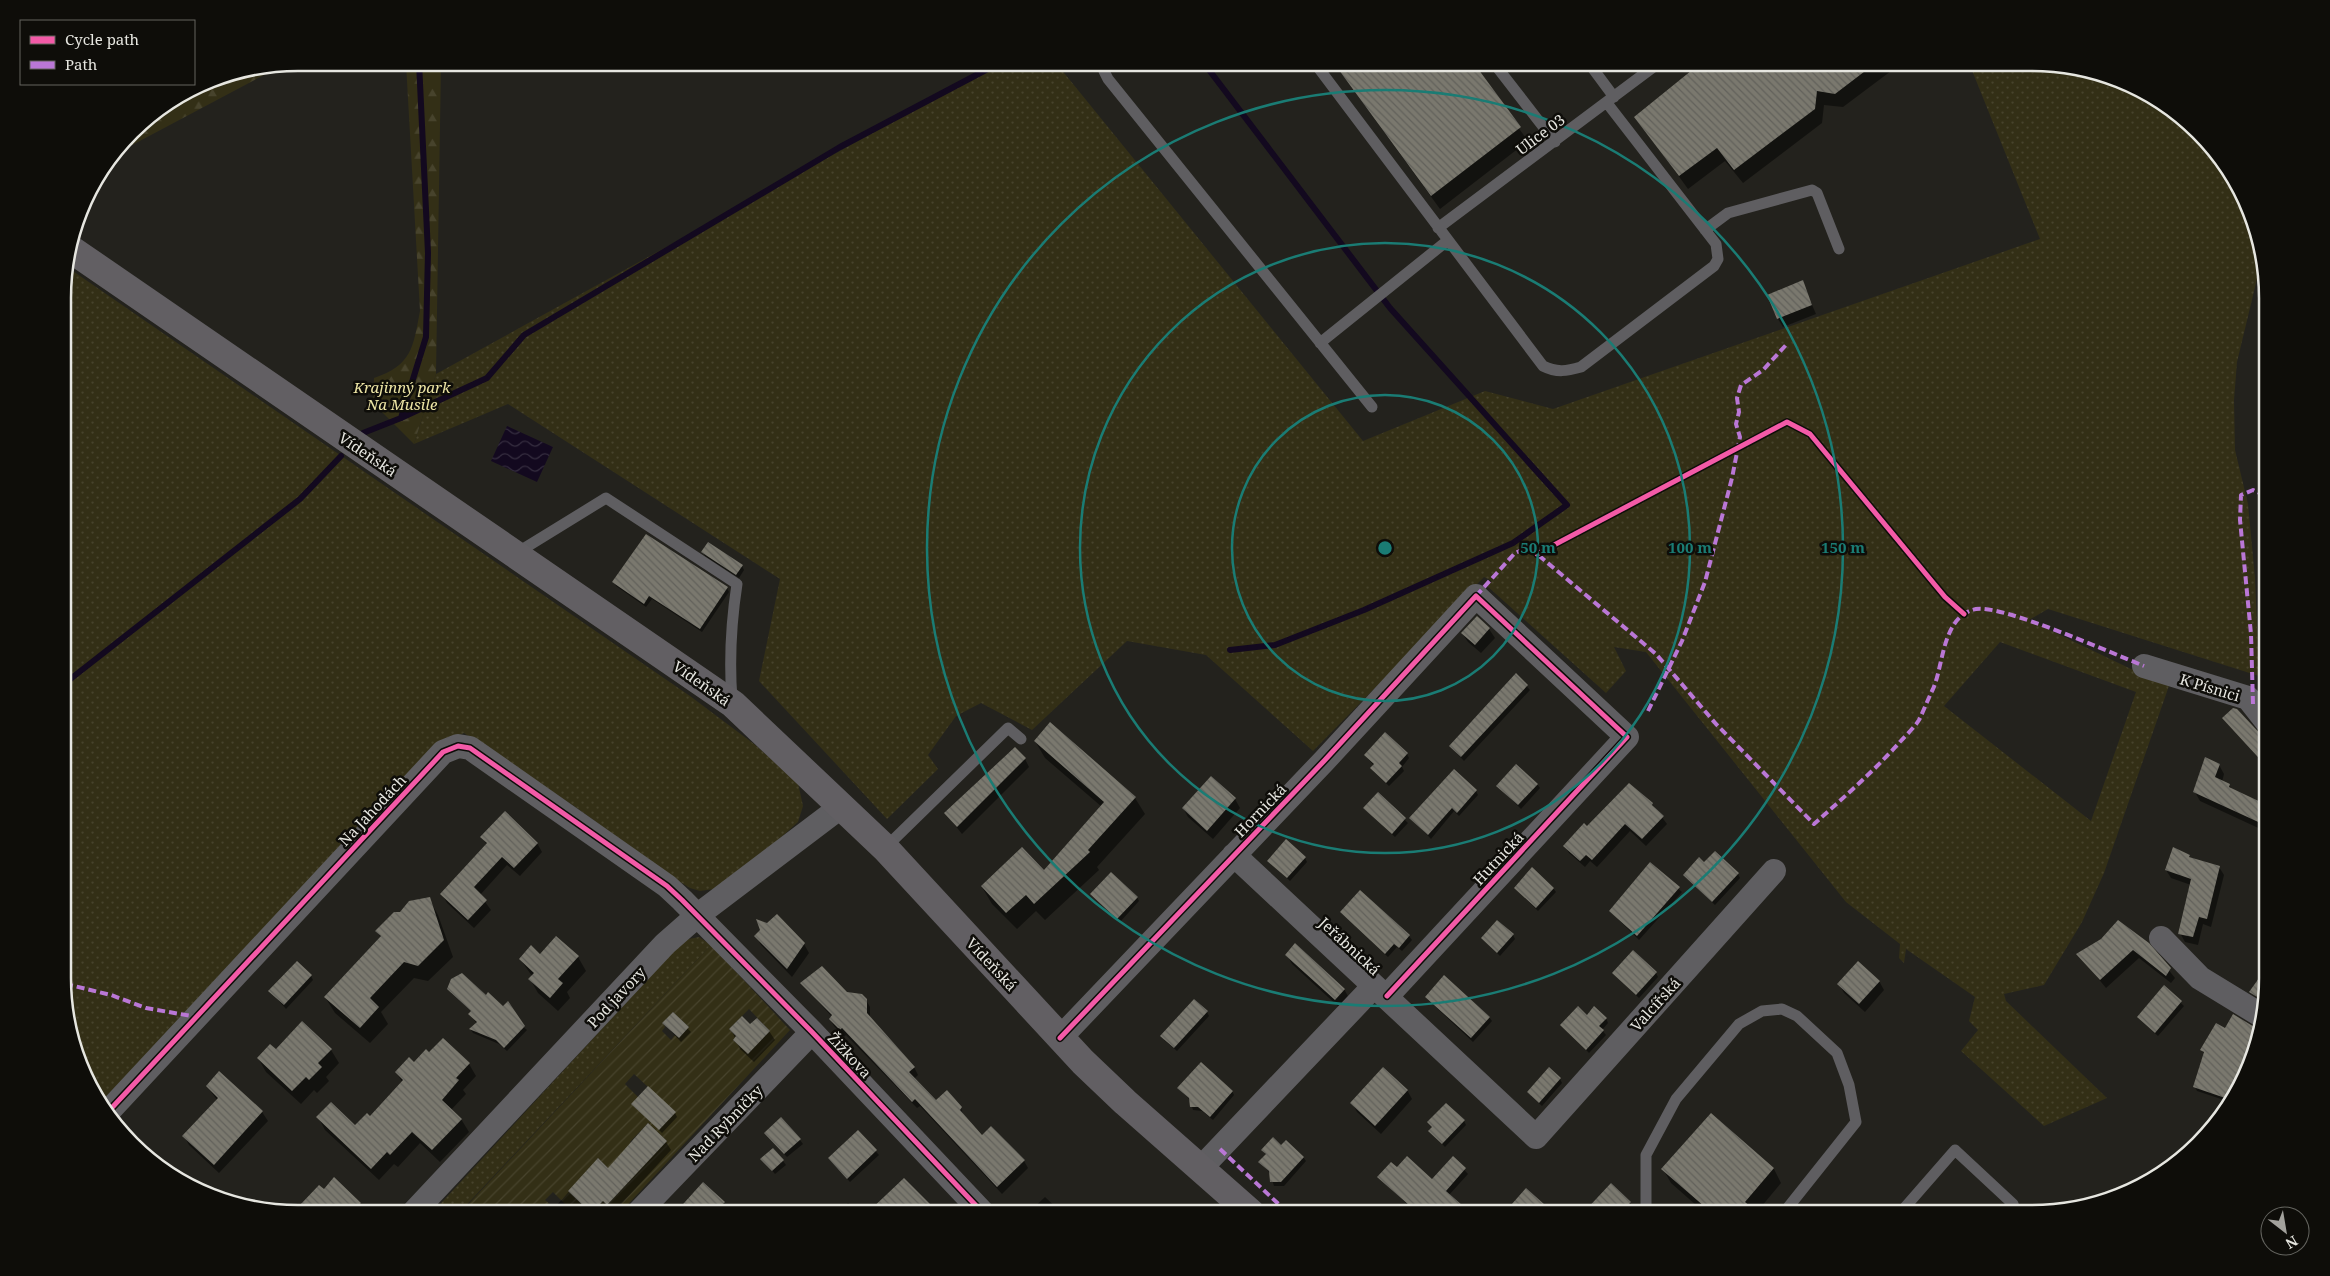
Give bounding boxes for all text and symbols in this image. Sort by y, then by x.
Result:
legend [20,20,195,85]
text: Cycle path [65,29,140,49]
text: Path [65,54,98,74]
street label: Ulice 03 [1512,109,1568,159]
park label: Krajinný park Na Musile [352,377,451,414]
street label: Vídeňská [335,427,401,481]
text: 50 m [1520,537,1556,557]
text: 100 m [1668,537,1712,557]
text: 150 m [1821,537,1865,557]
centre of rings [1376,539,1394,557]
street label: Vídeňská [669,656,735,710]
street label: K Písnici [2178,668,2243,706]
street label: Na Jahodách [334,770,410,850]
street label: Hornická [1230,779,1290,841]
street label: Hutnická [1468,827,1528,889]
street label: Jeřábnická [1314,912,1385,980]
street label: Vídeňská [962,933,1022,995]
street label: Pod javory [583,962,650,1032]
street label: Valcířská [1626,973,1684,1035]
street label: Žižkova [824,1028,876,1082]
street label: Nad Rybníčky [683,1080,767,1166]
north arrow [2260,1206,2310,1256]
text: N [2282,1232,2302,1254]

